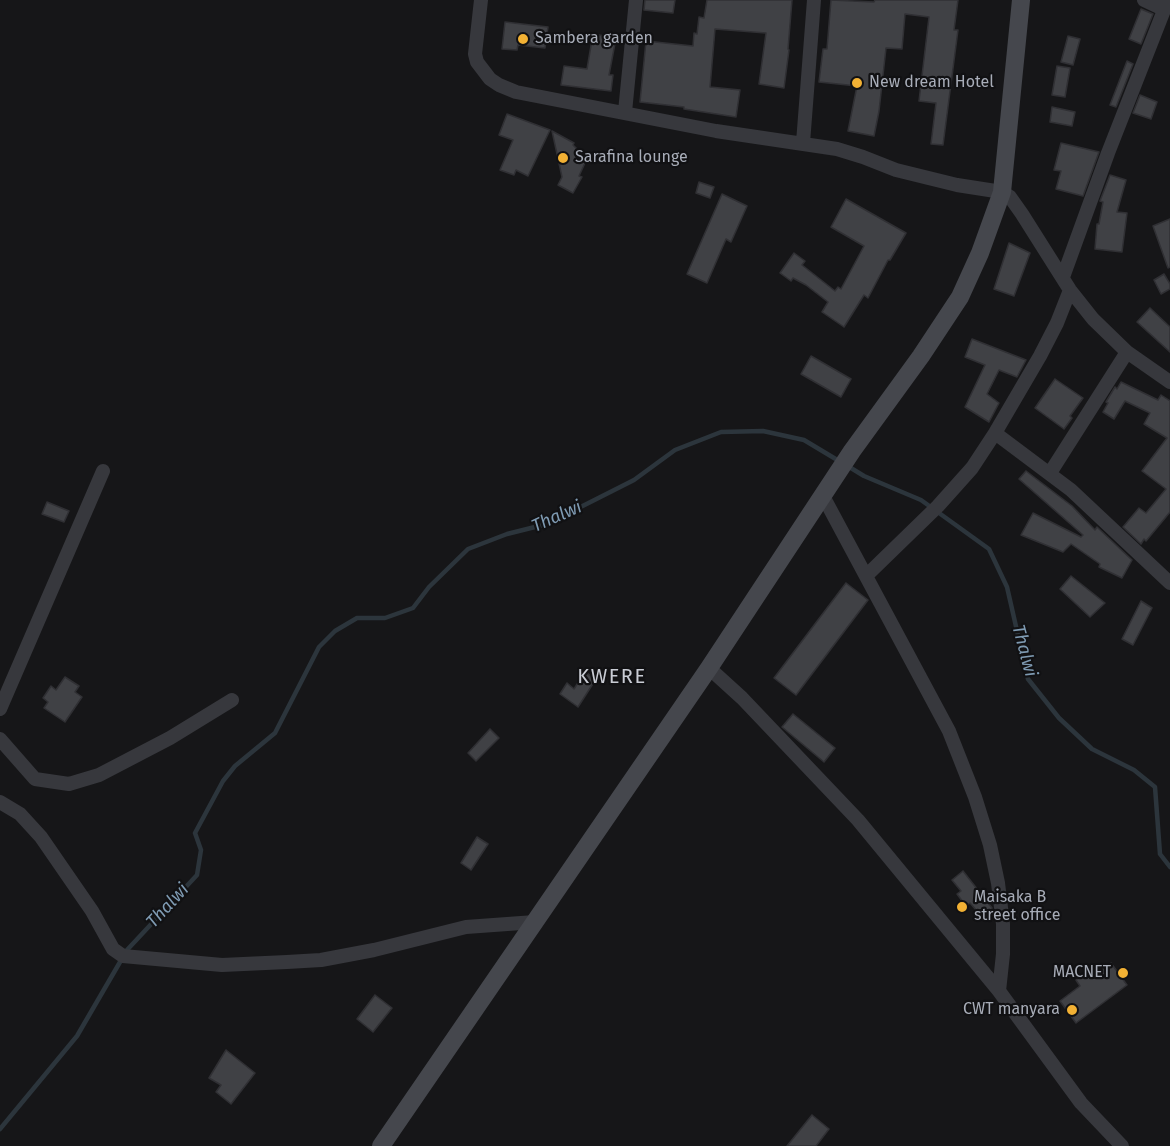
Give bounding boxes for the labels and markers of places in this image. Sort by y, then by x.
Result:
place label: Sambera garden [535,29,653,49]
marker: Sambera garden [516,32,530,46]
place label: New dream Hotel [869,73,994,93]
marker: New dream Hotel [850,76,864,90]
place label: Sarafina lounge [575,148,688,168]
marker: Sarafina lounge [556,151,570,165]
place label: Maisaka B street office [974,888,1060,926]
marker: Maisaka B street office [955,900,969,914]
place label: MACNET [1053,963,1111,983]
marker: MACNET [1116,966,1130,980]
place label: CWT manyara [963,1000,1060,1020]
marker: CWT manyara [1065,1003,1079,1017]

